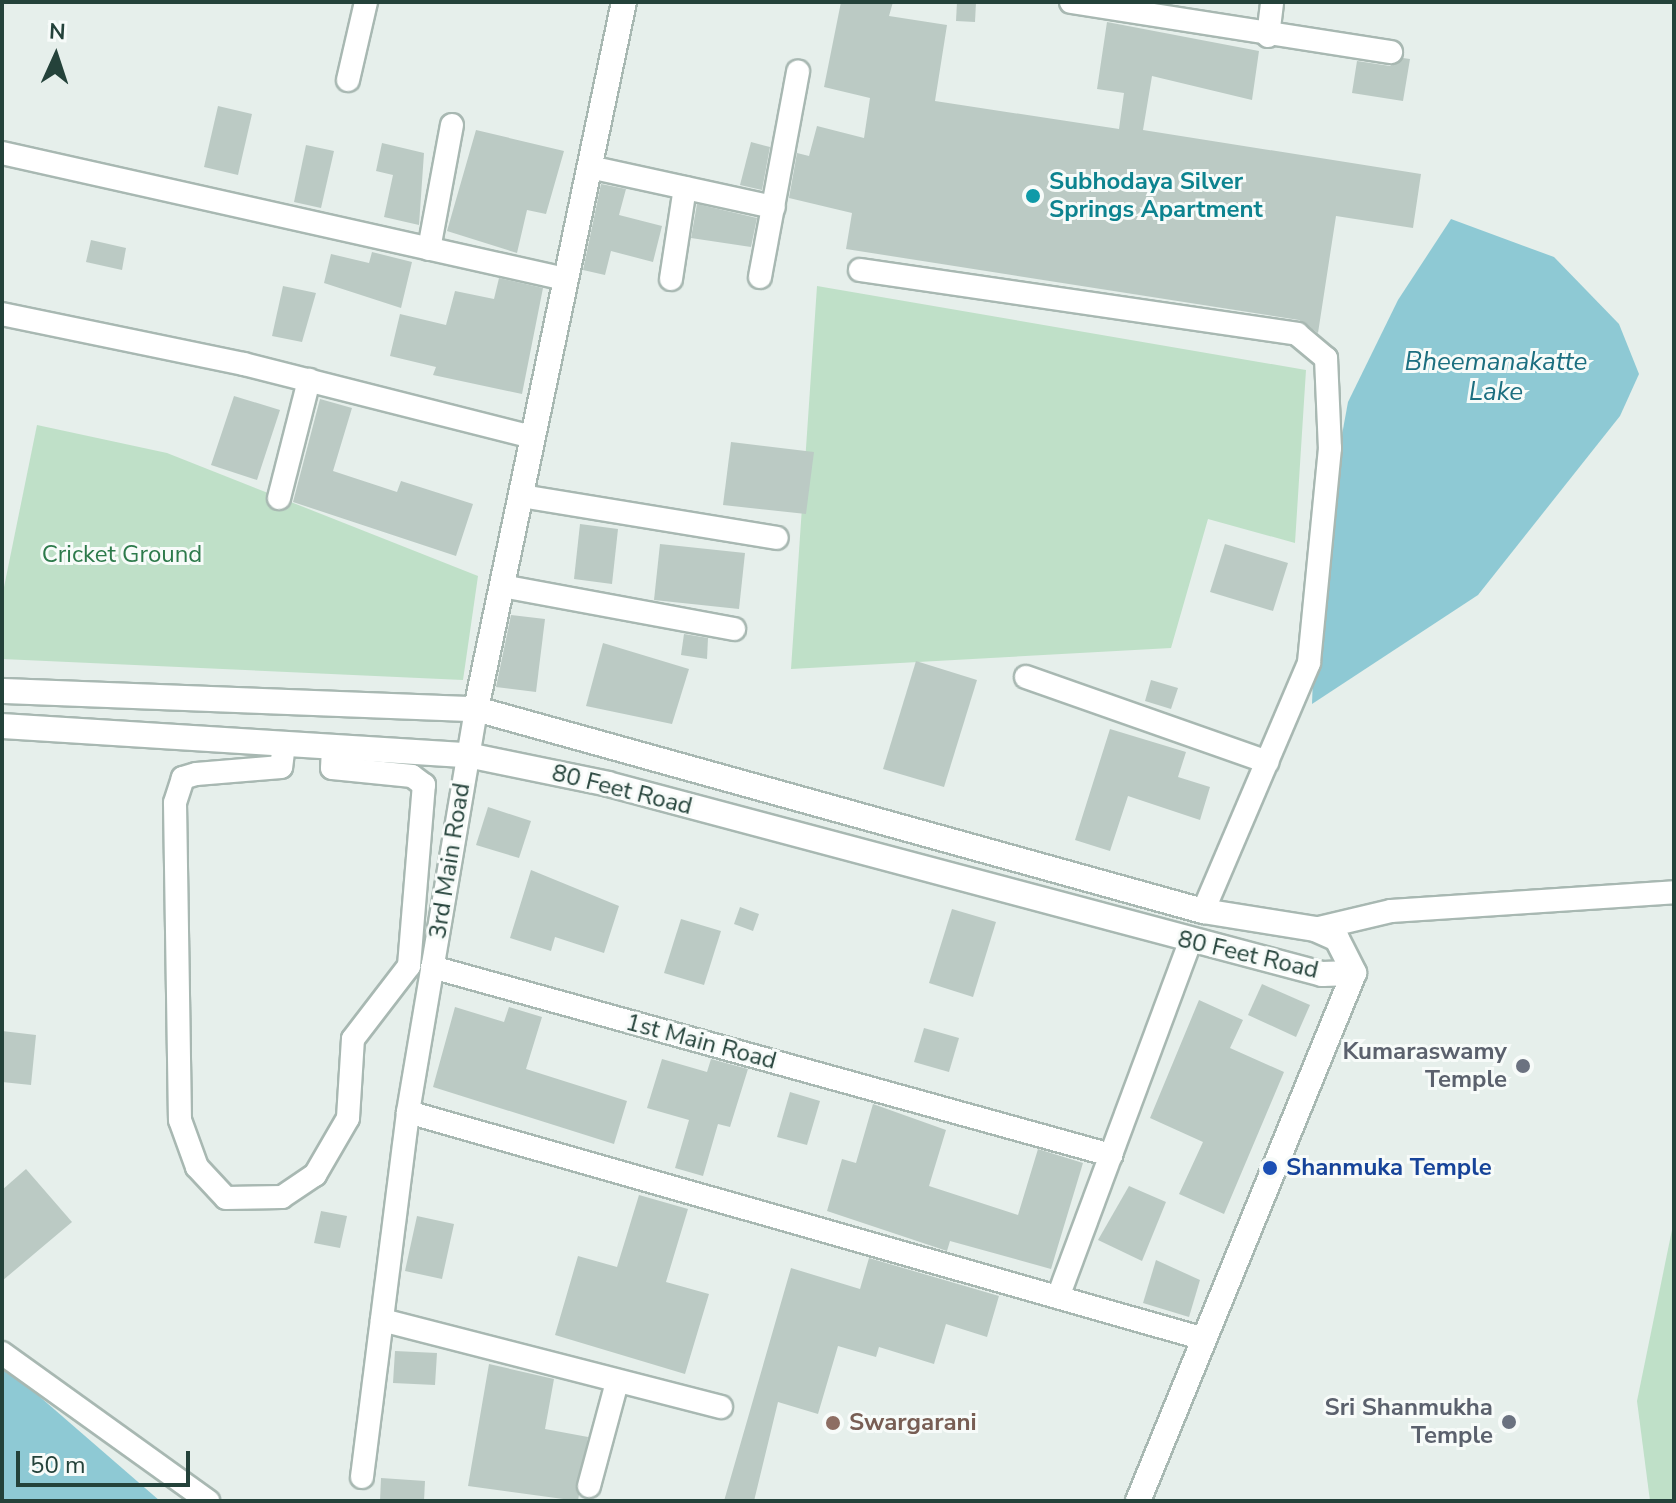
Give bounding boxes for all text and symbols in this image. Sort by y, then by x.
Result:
north arrow [16,16,96,96]
text: N [48,17,66,47]
place label: Subhodaya Silver Springs Apartment [1049,168,1263,224]
marker: Subhodaya Silver Springs Apartment [1024,187,1042,205]
water label: Bheemanakatte Lake [1405,346,1587,408]
park label: Cricket Ground [42,541,202,569]
street label: 80 Feet Road [549,759,695,821]
street label: 3rd Main Road [423,781,477,941]
street label: 80 Feet Road [1175,925,1321,985]
street label: 1st Main Road [622,1008,780,1076]
place label: Kumaraswamy Temple [1342,1038,1507,1094]
marker: Kumaraswamy Temple [1514,1057,1532,1075]
place label: Shanmuka Temple [1286,1154,1492,1182]
marker: Shanmuka Temple [1261,1159,1279,1177]
place label: Sri Shanmukha Temple [1325,1394,1493,1450]
place label: Swargarani [849,1409,977,1437]
marker: Sri Shanmukha Temple [1500,1413,1518,1431]
marker: Swargarani [824,1414,842,1432]
scale bar [20,1435,194,1485]
text: 50 m [30,1449,86,1481]

